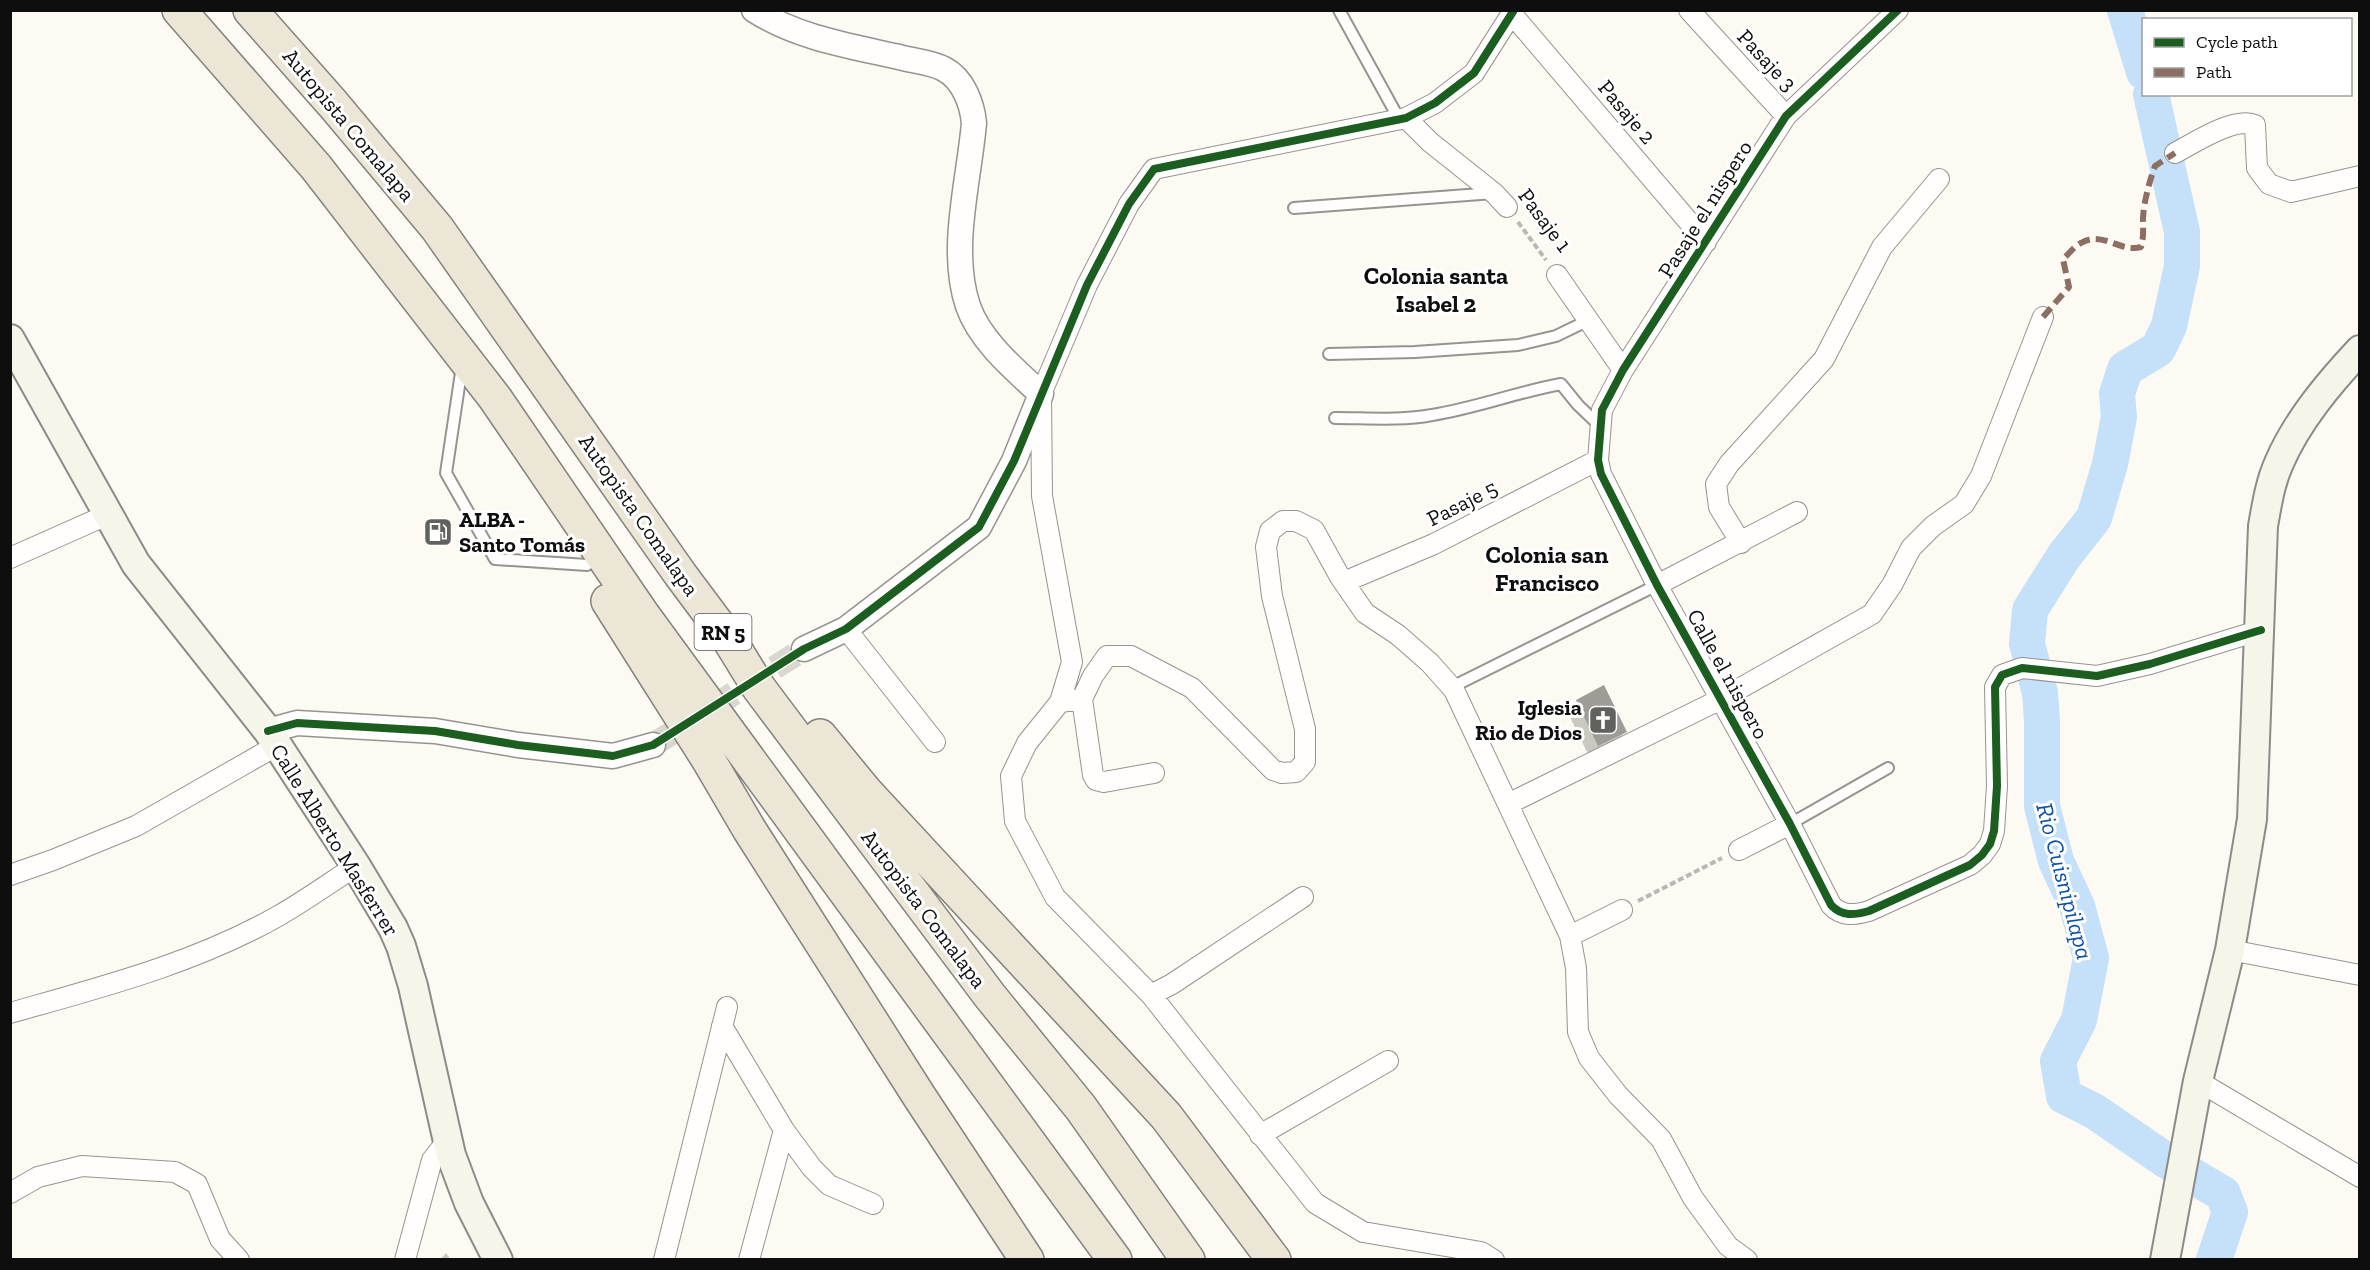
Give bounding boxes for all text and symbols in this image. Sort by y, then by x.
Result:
legend [2142,18,2352,96]
street label: Pasaje 3 [1732,23,1802,97]
text: Cycle path [2196,31,2278,53]
street label: Autopista Comalapa [277,43,421,207]
text: Path [2196,61,2232,83]
street label: Pasaje 2 [1592,74,1662,150]
street label: Pasaje el nispero [1652,135,1758,283]
street label: Pasaje 1 [1512,183,1578,258]
district label: Colonia santa Isabel 2 [1364,261,1508,318]
street label: Autopista Comalapa [573,429,705,602]
street label: Pasaje 5 [1422,474,1502,532]
place label: ALBA - Santo Tomás [459,506,585,558]
fuel station icon: ALBA - Santo Tomás [422,516,454,548]
district label: Colonia san Francisco [1486,540,1608,597]
street label: Calle el nispero [1681,604,1775,744]
road number: RN 5 [694,614,752,650]
place label: Iglesia Rio de Dios [1475,694,1582,746]
church icon: Iglesia Rio de Dios [1587,704,1619,736]
street label: Calle Alberto Masferrer [265,739,405,941]
water label: Rio Cuisnipilapa [2030,800,2100,962]
street label: Autopista Comalapa [856,824,993,994]

